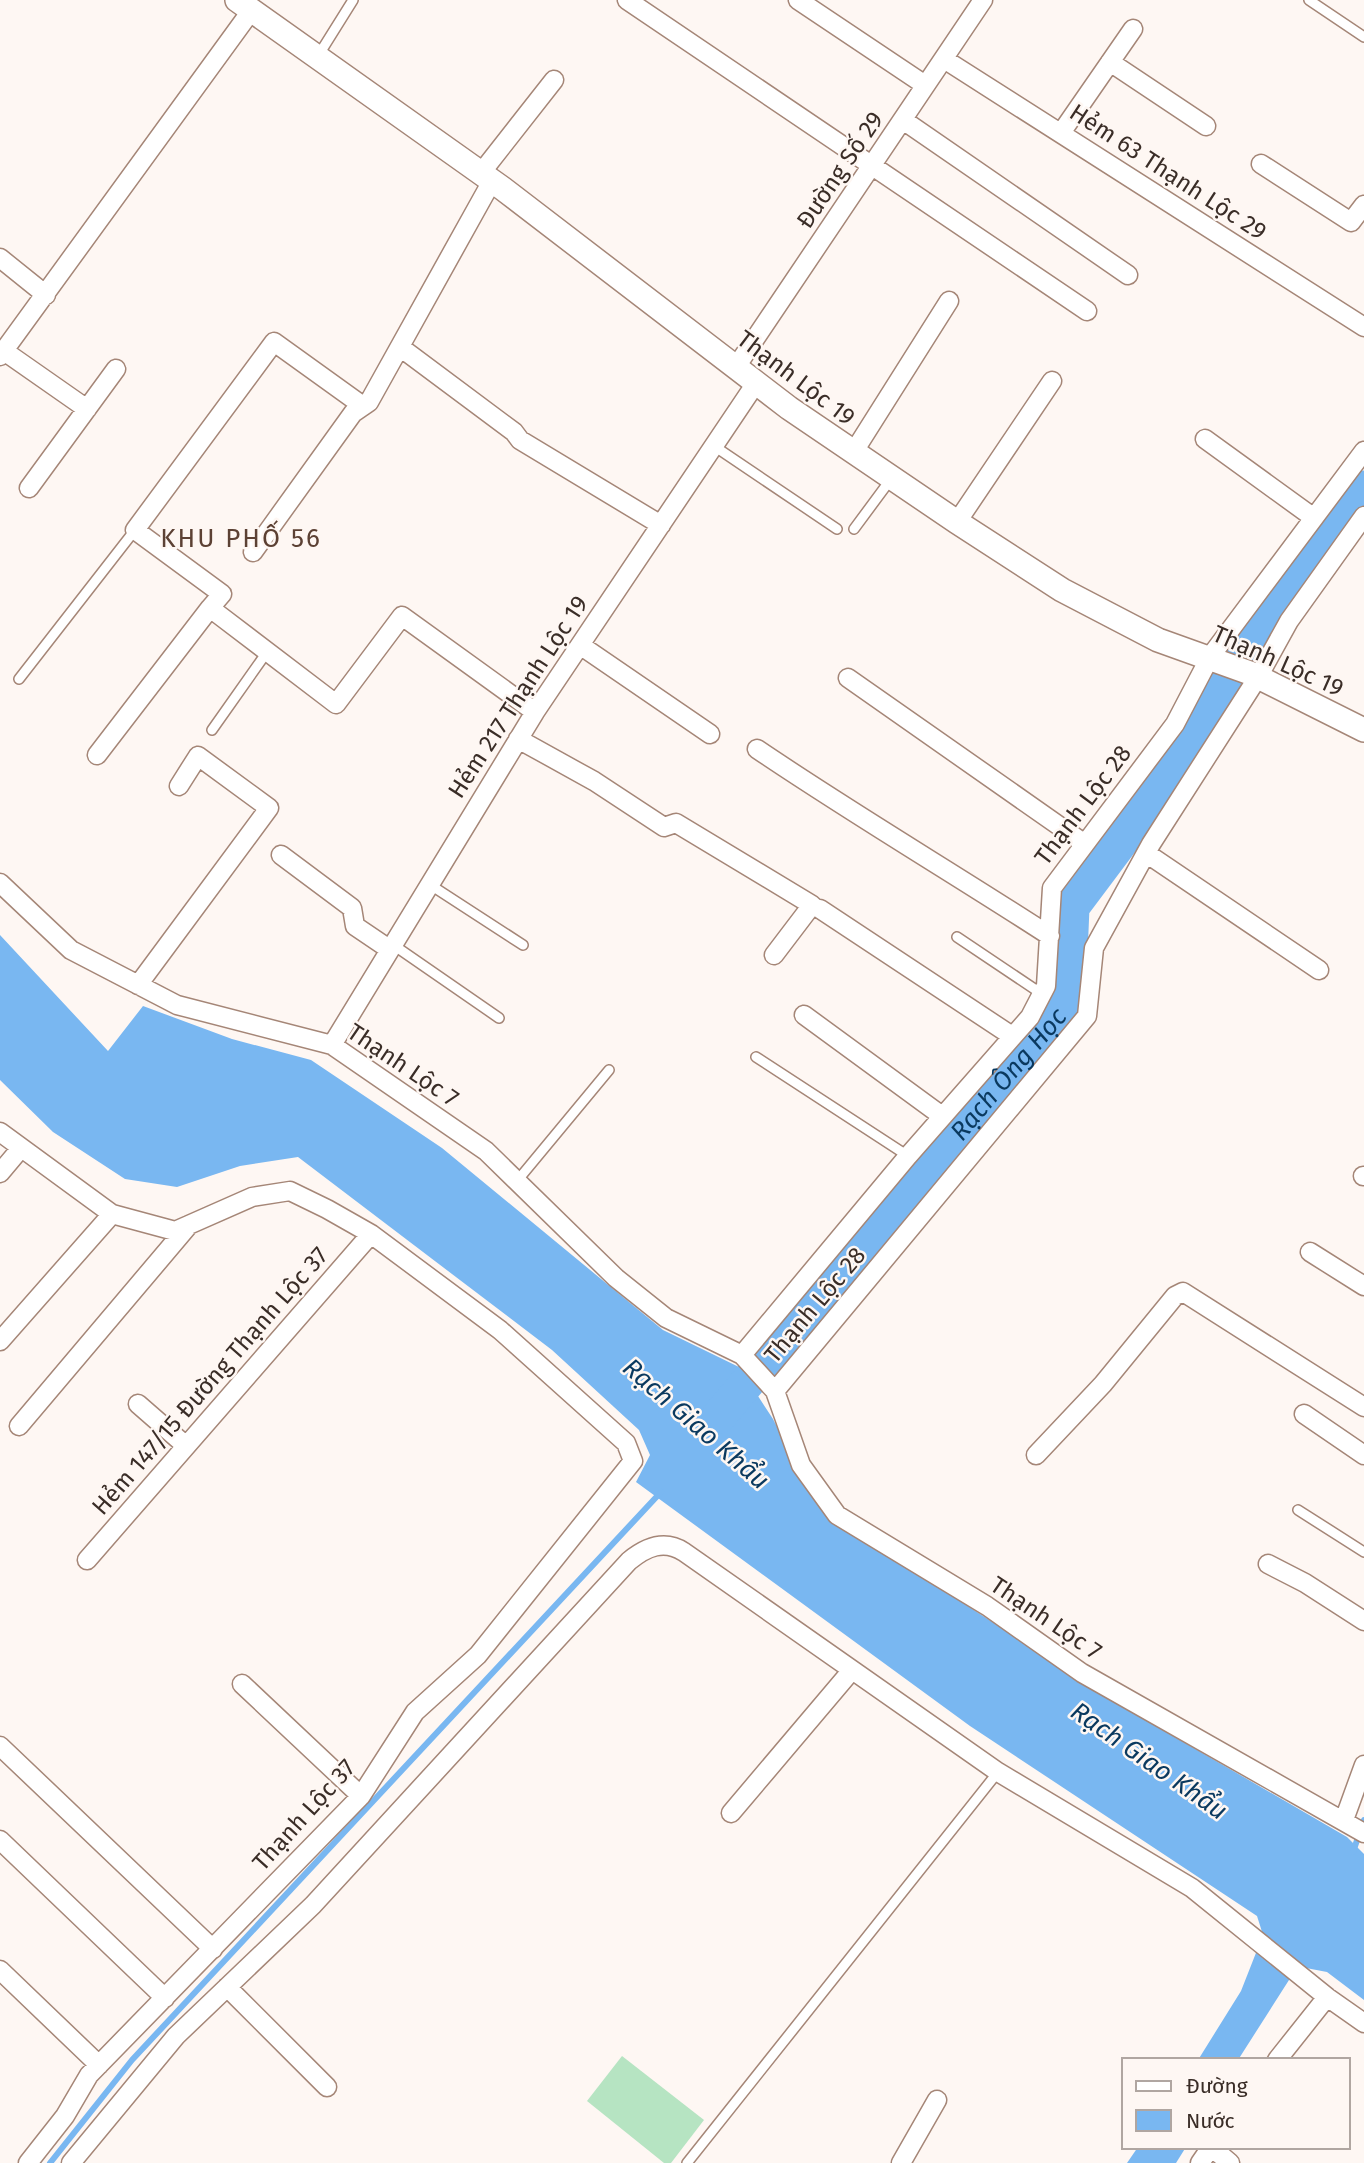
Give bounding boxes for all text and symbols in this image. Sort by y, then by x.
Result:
street label: Hẻm 63 Thạnh Lộc 29 [1064,98,1272,246]
street label: Đường Số 29 [791,106,889,234]
street label: Thạnh Lộc 19 [732,325,860,431]
district label: KHU PHỐ 56 [160,520,322,554]
street label: Hẻm 217 Thạnh Lộc 19 [442,591,594,803]
street label: Thạnh Lộc 19 [1208,620,1348,702]
street label: Thạnh Lộc 28 [1029,740,1137,870]
water label: Rạch Ông Học [943,1001,1073,1146]
street label: Thạnh Lộc 7 [342,1018,464,1112]
street label: Thạnh Lộc 28 [759,1241,871,1369]
street label: Hẻm 147/15 Đường Thạnh Lộc 37 [86,1242,334,1520]
water label: Rạch Giao Khẩu [616,1351,776,1496]
street label: Thạnh Lộc 7 [985,1571,1107,1665]
water label: Rạch Giao Khẩu [1065,1695,1234,1827]
street label: Thạnh Lộc 37 [247,1754,361,1876]
legend [1122,2058,1350,2149]
text: Đường [1186,2073,1248,2099]
text: Nước [1186,2108,1235,2134]

